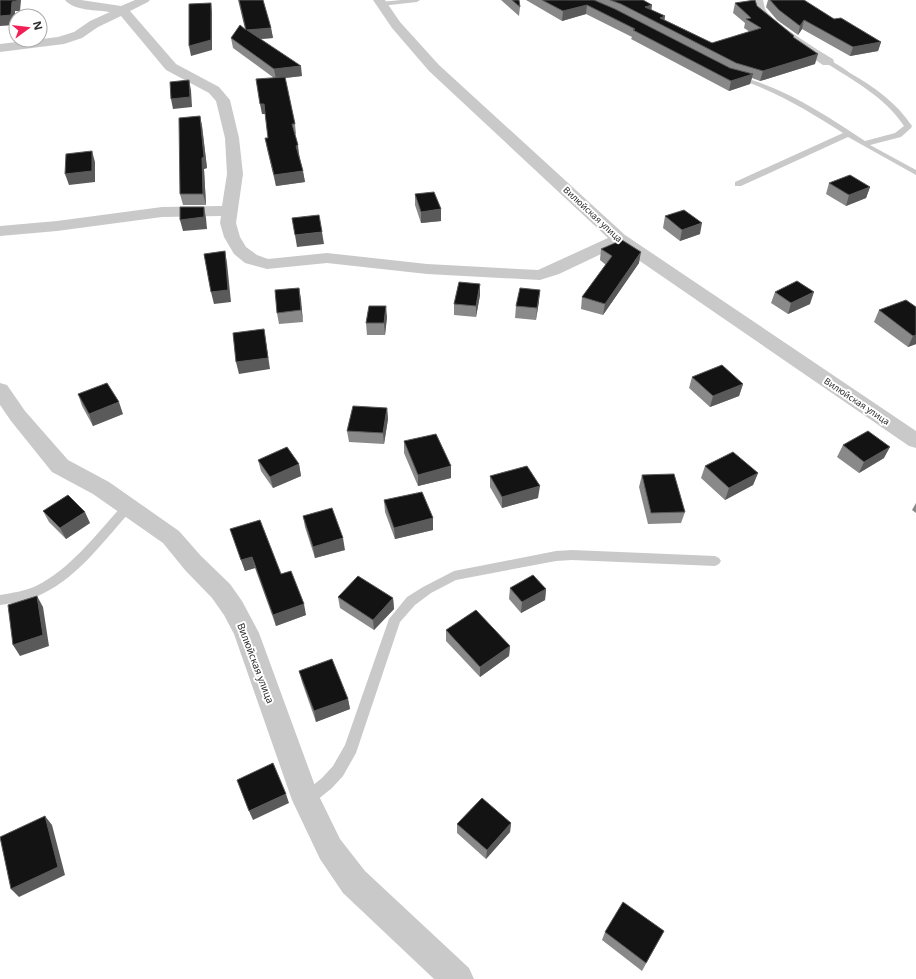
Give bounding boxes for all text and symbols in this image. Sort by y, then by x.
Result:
north arrow [8,8,48,48]
text: N [30,19,47,32]
street label: Вилюйская улица [561,183,625,245]
street label: Вилюйская улица [822,374,892,428]
street label: Вилюйская улица [234,621,278,705]

